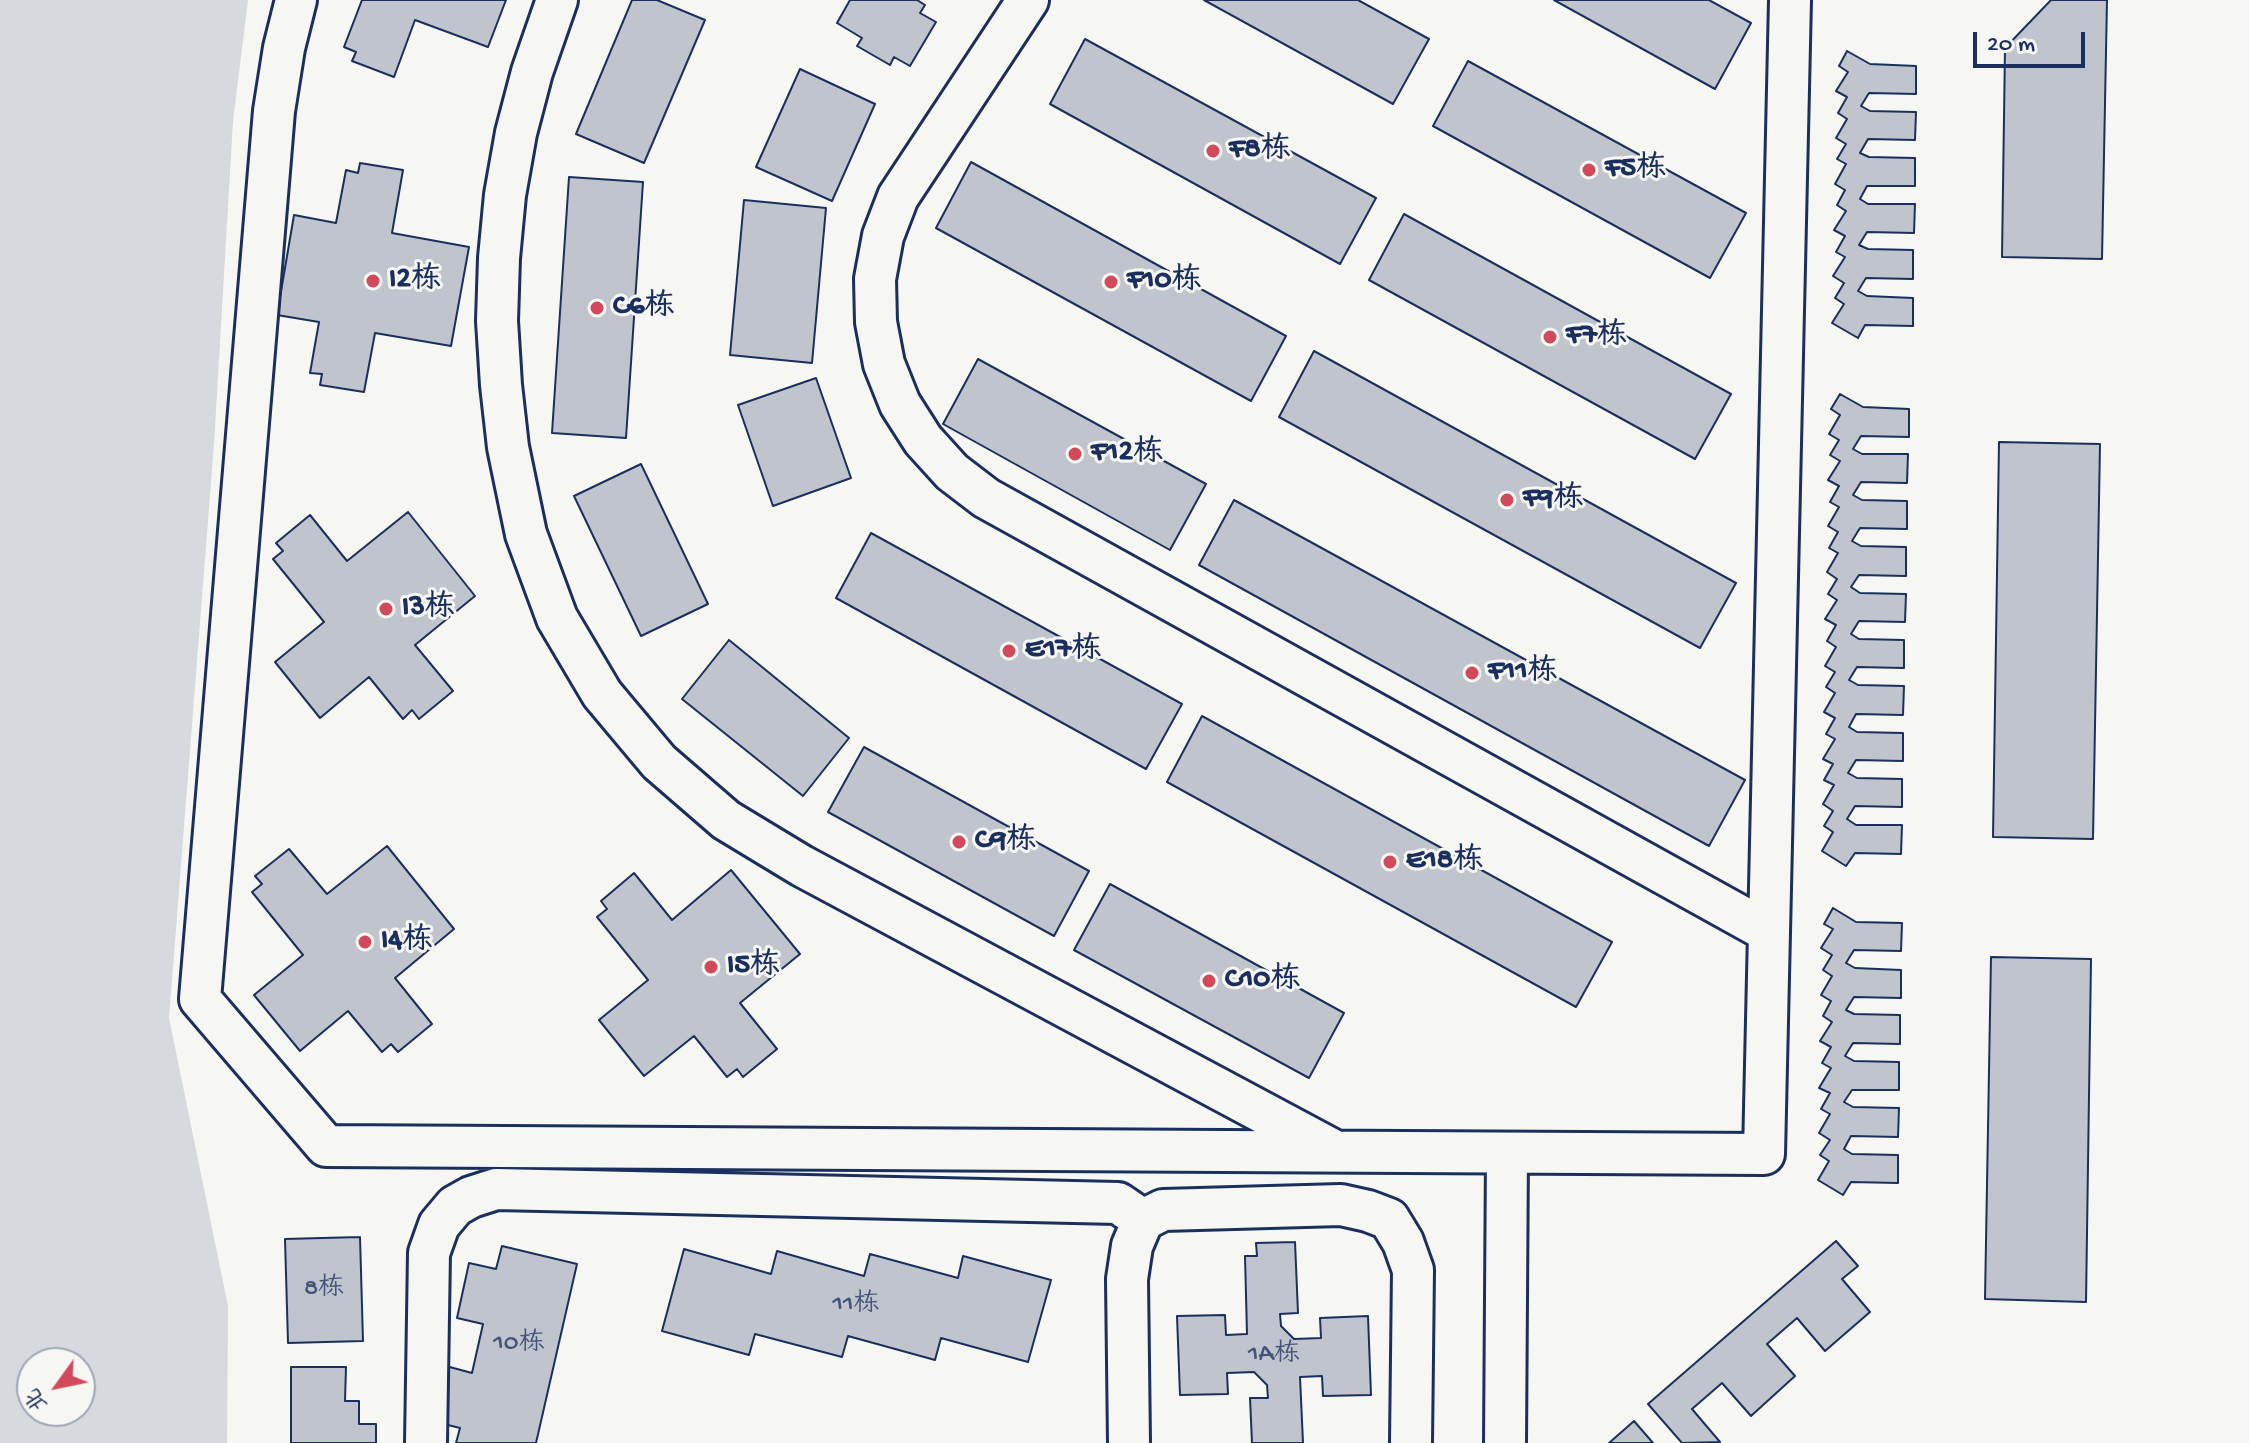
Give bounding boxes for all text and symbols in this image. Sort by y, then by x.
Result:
scale bar [1977,16,2089,66]
text: 20 m [1987,31,2035,60]
place label: F8栋 [1229,133,1291,169]
marker: F8栋 [1204,142,1222,160]
place label: F5栋 [1605,152,1666,188]
marker: F5栋 [1580,161,1598,179]
place label: I2栋 [389,263,441,299]
place label: F10栋 [1127,264,1202,300]
marker: I2栋 [364,272,382,290]
marker: F10栋 [1102,273,1120,291]
place label: C6栋 [613,290,674,326]
marker: C6栋 [588,299,606,317]
place label: F7栋 [1566,319,1627,355]
marker: F7栋 [1541,328,1559,346]
place label: F12栋 [1091,436,1163,472]
marker: F12栋 [1066,445,1084,463]
place label: F9栋 [1523,482,1583,518]
marker: F9栋 [1498,491,1516,509]
place label: I3栋 [402,591,455,627]
marker: I3栋 [377,600,395,618]
place label: E17栋 [1025,633,1101,669]
marker: E17栋 [1000,642,1018,660]
place label: F11栋 [1488,655,1558,691]
marker: F11栋 [1463,664,1481,682]
place label: C9栋 [975,824,1036,860]
marker: C9栋 [950,833,968,851]
place label: E18栋 [1406,844,1483,880]
marker: E18栋 [1381,853,1399,871]
place label: I4栋 [381,924,432,960]
marker: I4栋 [356,933,374,951]
place label: I5栋 [727,949,780,985]
marker: I5栋 [702,958,720,976]
place label: C10栋 [1225,963,1300,999]
marker: C10栋 [1200,972,1218,990]
house number: 8栋 [304,1274,344,1306]
house number: 11栋 [833,1290,879,1322]
house number: 10栋 [493,1329,545,1361]
house number: 1A栋 [1248,1340,1300,1372]
north arrow [16,1347,96,1427]
text: 北 [21,1383,54,1415]

